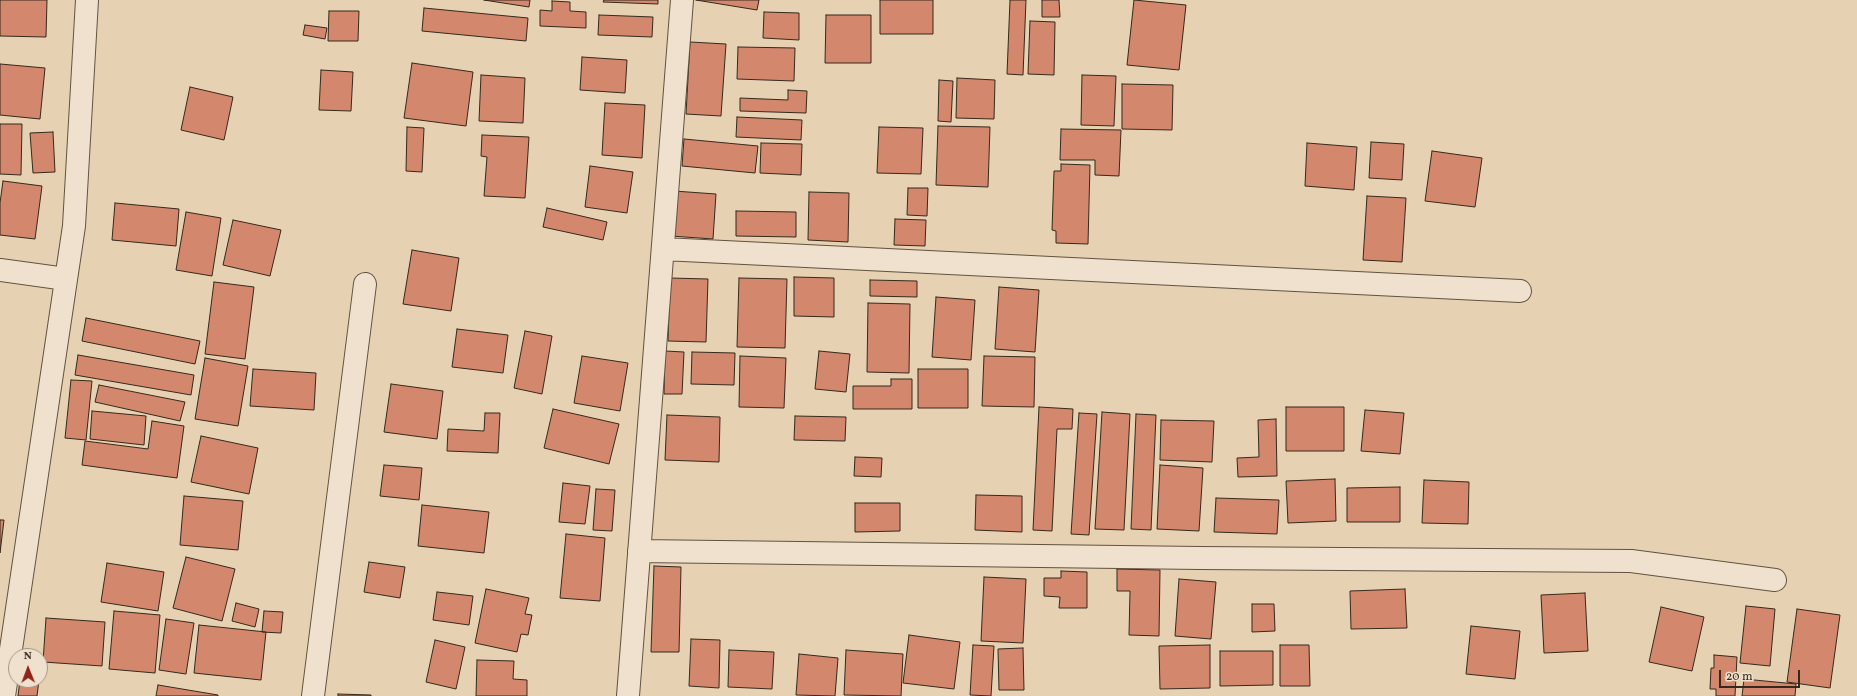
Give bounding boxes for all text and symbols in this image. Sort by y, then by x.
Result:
north arrow [8,648,48,688]
text: N [24,649,32,664]
scale bar [1721,662,1802,688]
text: 20 m [1726,669,1753,685]

